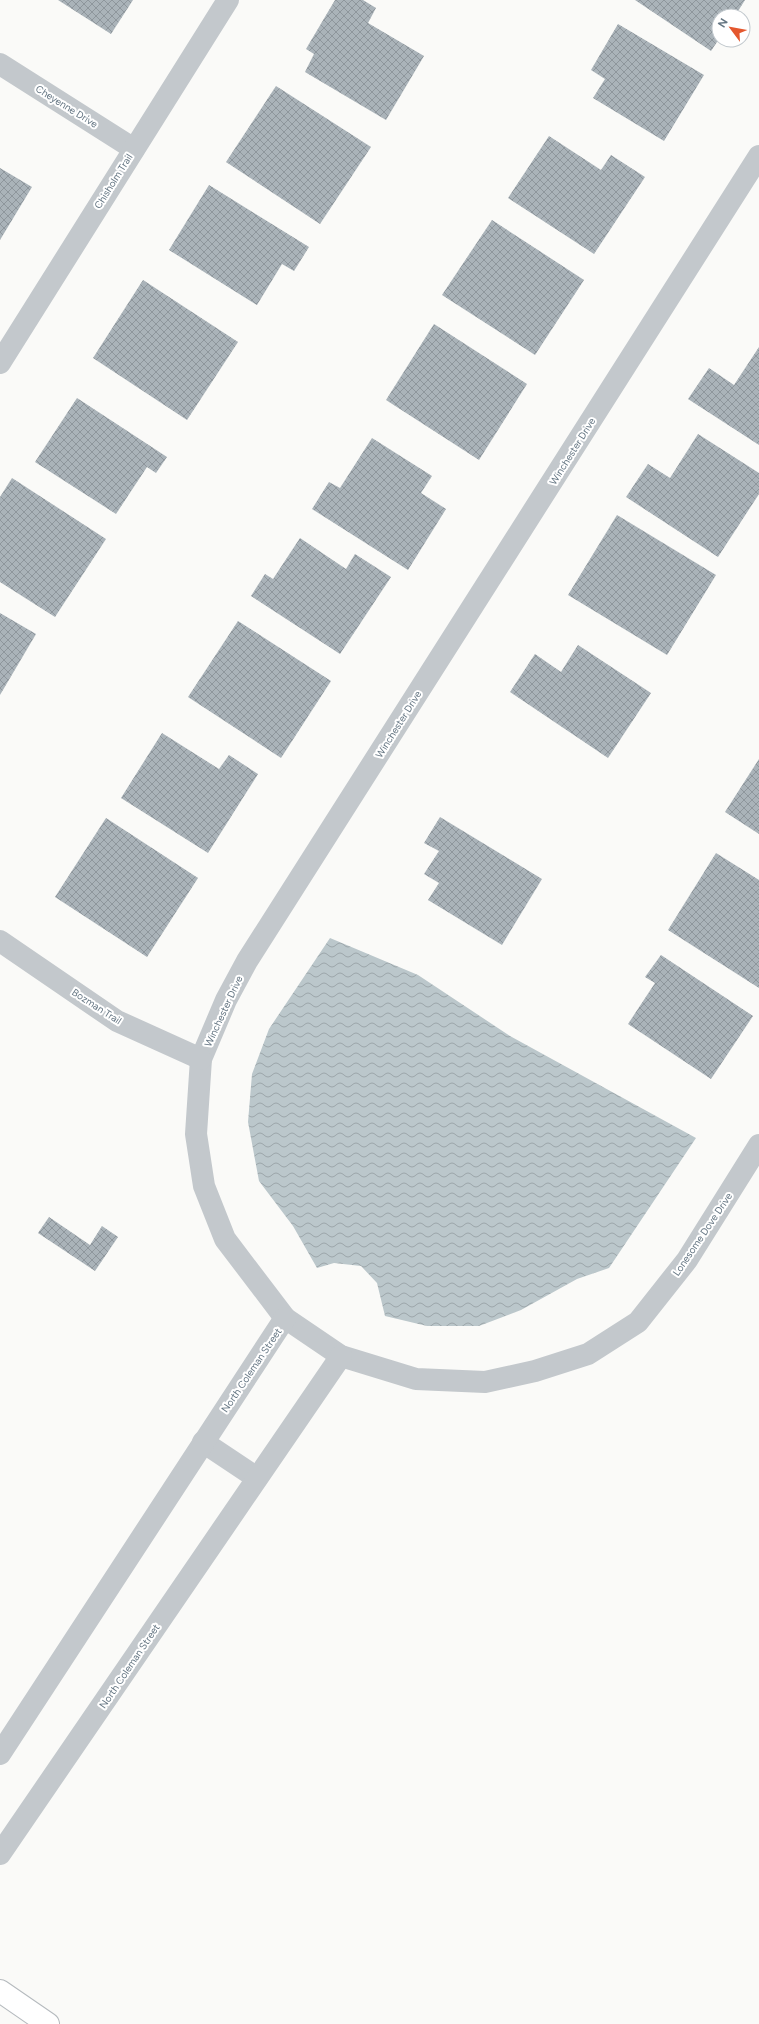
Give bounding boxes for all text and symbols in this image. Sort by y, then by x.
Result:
north arrow [711,8,751,48]
text: N [715,16,731,30]
street label: Cheyenne Drive [33,82,101,131]
street label: Chisholm Trail [91,151,135,211]
street label: Winchester Drive [547,415,599,487]
street label: Winchester Drive [373,688,425,760]
street label: Winchester Drive [201,973,246,1049]
street label: Bozman Trail [69,986,124,1027]
street label: Lonesome Dove Drive [670,1190,735,1278]
street label: North Coleman Street [218,1325,285,1415]
street label: North Coleman Street [96,1621,163,1711]

